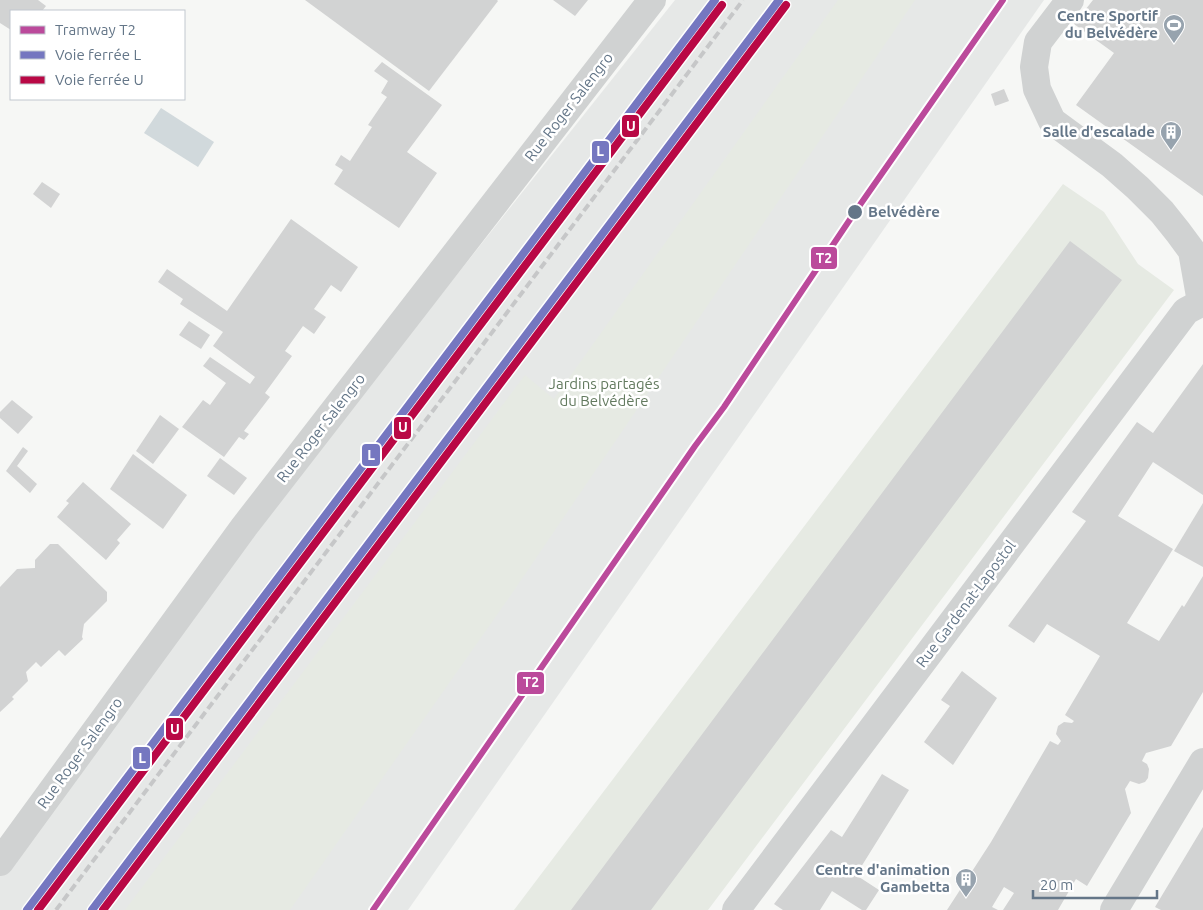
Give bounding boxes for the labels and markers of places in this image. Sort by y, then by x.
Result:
place label: Centre Sportif du Belvédère [1057,7,1159,41]
sports icon: Centre Sportif du Belvédère [1162,13,1186,44]
building icon: Salle d'escalade [1159,120,1183,151]
place label: Salle d'escalade [1043,123,1155,140]
marker: Belvédère [846,203,864,221]
place label: Belvédère [868,203,940,220]
place label: Centre d'animation Gambetta [815,861,950,895]
building icon: Centre d'animation Gambetta [954,867,978,898]

